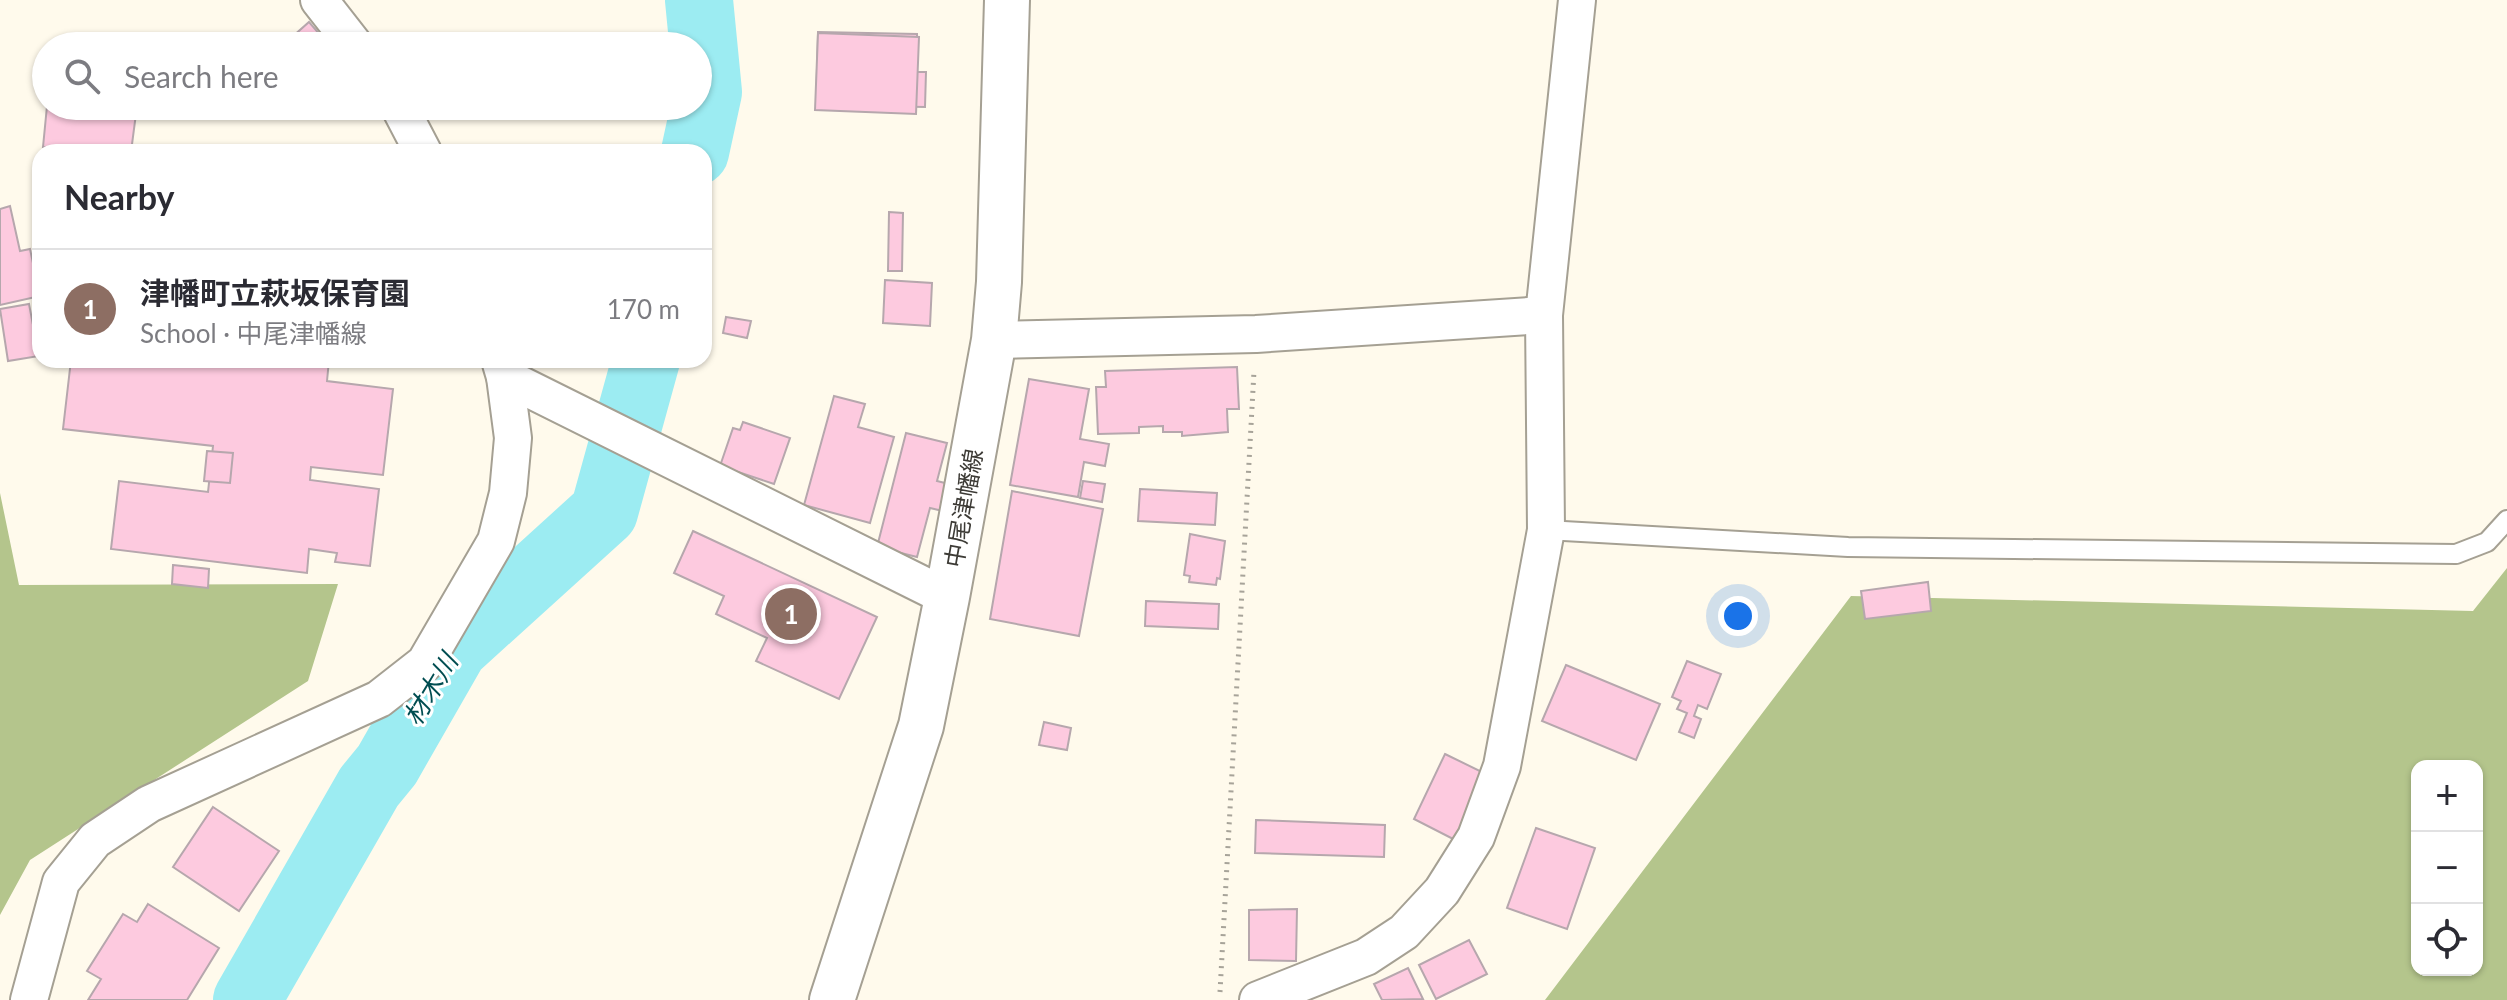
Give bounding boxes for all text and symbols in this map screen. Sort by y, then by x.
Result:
search box [32,32,712,120]
icon: search [60,54,104,98]
text: Search here [124,58,279,94]
text: Nearby [64,176,175,217]
text: 津幡町立萩坂保育園 [140,274,410,310]
text: 1 [82,293,98,325]
text: 170 m [607,293,680,325]
text: School · 中尾津幡線 [140,317,367,349]
street label: 中尾津幡線 [938,446,988,570]
pin: 1 [765,584,817,644]
your location [1718,596,1758,636]
water label: 材木川 [396,645,465,731]
map controls [2411,760,2483,976]
button: + [2411,760,2483,832]
button: − [2411,832,2483,904]
button: locate [2411,904,2483,976]

